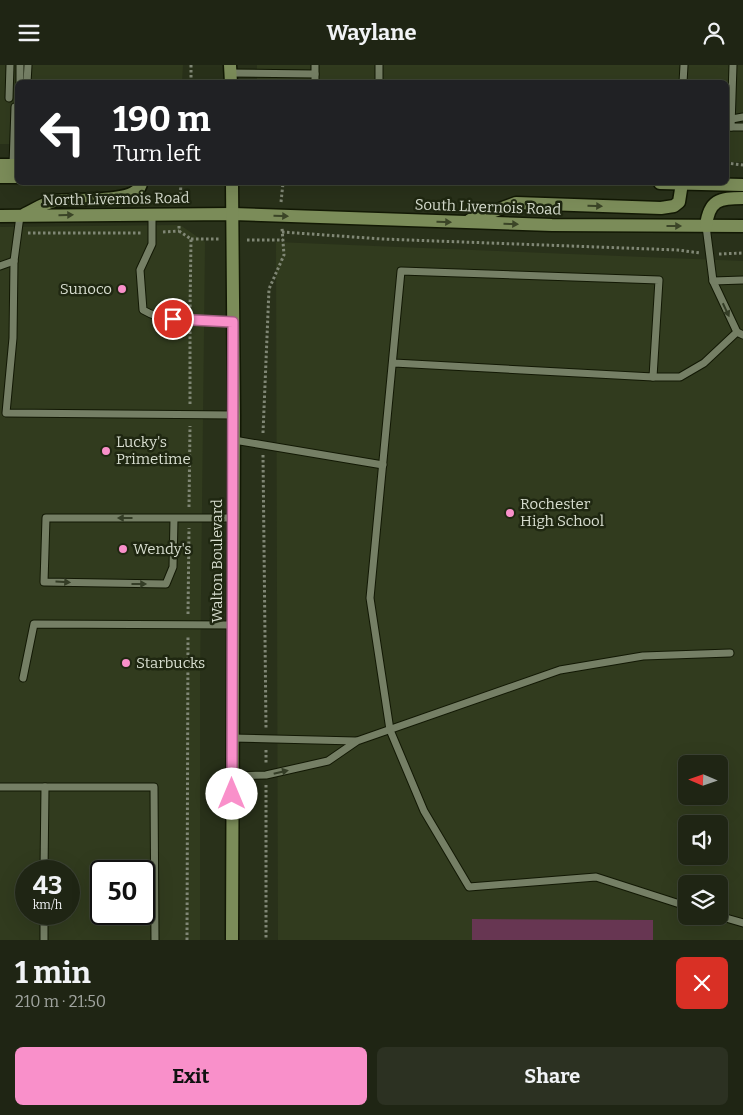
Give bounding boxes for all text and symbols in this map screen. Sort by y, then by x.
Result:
icon: menu [15,19,43,47]
text: Waylane [326,19,417,46]
icon: person [700,19,728,47]
text: 190 m [113,98,211,140]
icon: left [30,100,95,165]
text: Turn left [113,140,201,167]
street label: North Livernois Road [42,189,190,209]
street label: South Livernois Road [414,195,562,219]
one-way arrow [588,202,604,210]
one-way arrow [58,211,74,219]
one-way arrow [274,212,290,220]
one-way arrow [436,218,452,226]
one-way arrow [504,220,520,228]
one-way arrow [666,222,682,230]
place label: Sunoco [60,280,112,298]
marker: Sunoco [116,283,128,295]
pin [152,298,194,340]
one-way arrow [723,303,731,317]
icon: arrive [159,305,187,333]
place label: Lucky's Primetime [116,433,191,468]
marker: Lucky's Primetime [100,445,112,457]
place label: Rochester High School [520,495,604,530]
street label: Walton Boulevard [208,499,226,623]
marker: Rochester High School [504,507,516,519]
one-way arrow [117,514,133,522]
place label: Wendy's [133,540,191,558]
marker: Wendy's [117,543,129,555]
one-way arrow [56,579,72,587]
one-way arrow [131,580,147,588]
place label: Starbucks [136,654,205,672]
marker: Starbucks [120,657,132,669]
north arrow [678,755,728,805]
map controls [678,755,728,925]
position arrow [205,767,257,819]
one-way arrow [273,768,288,776]
button: sound [678,815,728,865]
speed limit sign: 50 [90,860,155,925]
text: 43 [33,871,62,901]
button: layers [678,875,728,925]
text: km/h [33,898,62,912]
text: 1 min [15,955,91,991]
button: close [676,957,728,1009]
text: 210 m · 21:50 [15,992,106,1011]
button: Exit [15,1047,367,1105]
button: Share [377,1047,728,1105]

